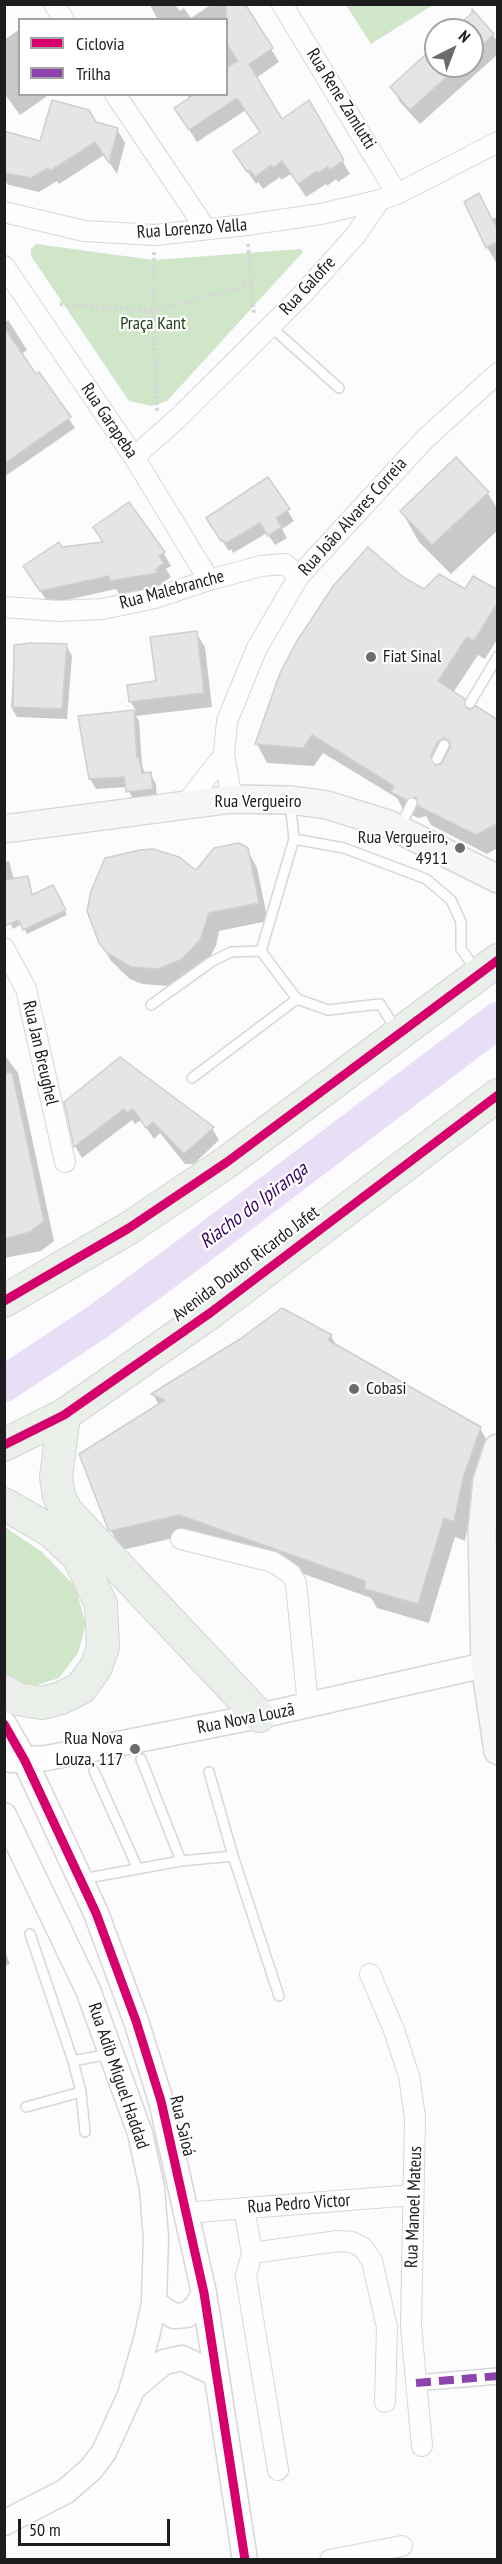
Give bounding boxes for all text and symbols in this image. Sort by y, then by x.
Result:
legend [18,18,228,96]
north arrow [424,18,484,78]
text: N [455,26,475,46]
text: Ciclovia [76,32,124,55]
street label: Rua Rene Zamlutti [302,45,380,153]
text: Trilha [76,62,111,85]
street label: Rua Lorenzo Valla [136,214,248,244]
street label: Rua Galofre [275,252,341,320]
park label: Praça Kant [120,313,186,335]
street label: Rua Garapeba [76,379,142,463]
street label: Rua João Alvares Correia [294,453,412,581]
street label: Rua Malebranche [117,566,227,614]
place label: Fiat Sinal [383,646,441,668]
marker: Fiat Sinal [364,650,378,664]
street label: Rua Vergueiro [215,791,301,813]
place label: Rua Vergueiro, 4911 [358,827,448,870]
marker: Rua Vergueiro, 4911 [453,841,467,855]
street label: Rua Jan Breughel [17,999,63,1107]
water label: Riacho do Ipiranga [195,1158,313,1254]
street label: Avenida Doutor Ricardo Jafet [168,1202,324,1326]
place label: Cobasi [366,1378,407,1400]
marker: Cobasi [347,1382,361,1396]
street label: Rua Nova Louzã [195,1699,297,1739]
place label: Rua Nova Louza, 117 [56,1728,123,1770]
marker: Rua Nova Louza, 117 [128,1742,142,1756]
street label: Rua Adib Miguel Haddad [83,2000,153,2152]
street label: Rua Saioá [165,2094,199,2158]
street label: Rua Manoel Mateus [401,2146,427,2268]
street label: Rua Pedro Victor [247,2190,351,2218]
scale bar [21,2507,172,2545]
text: 50 m [29,2518,61,2541]

